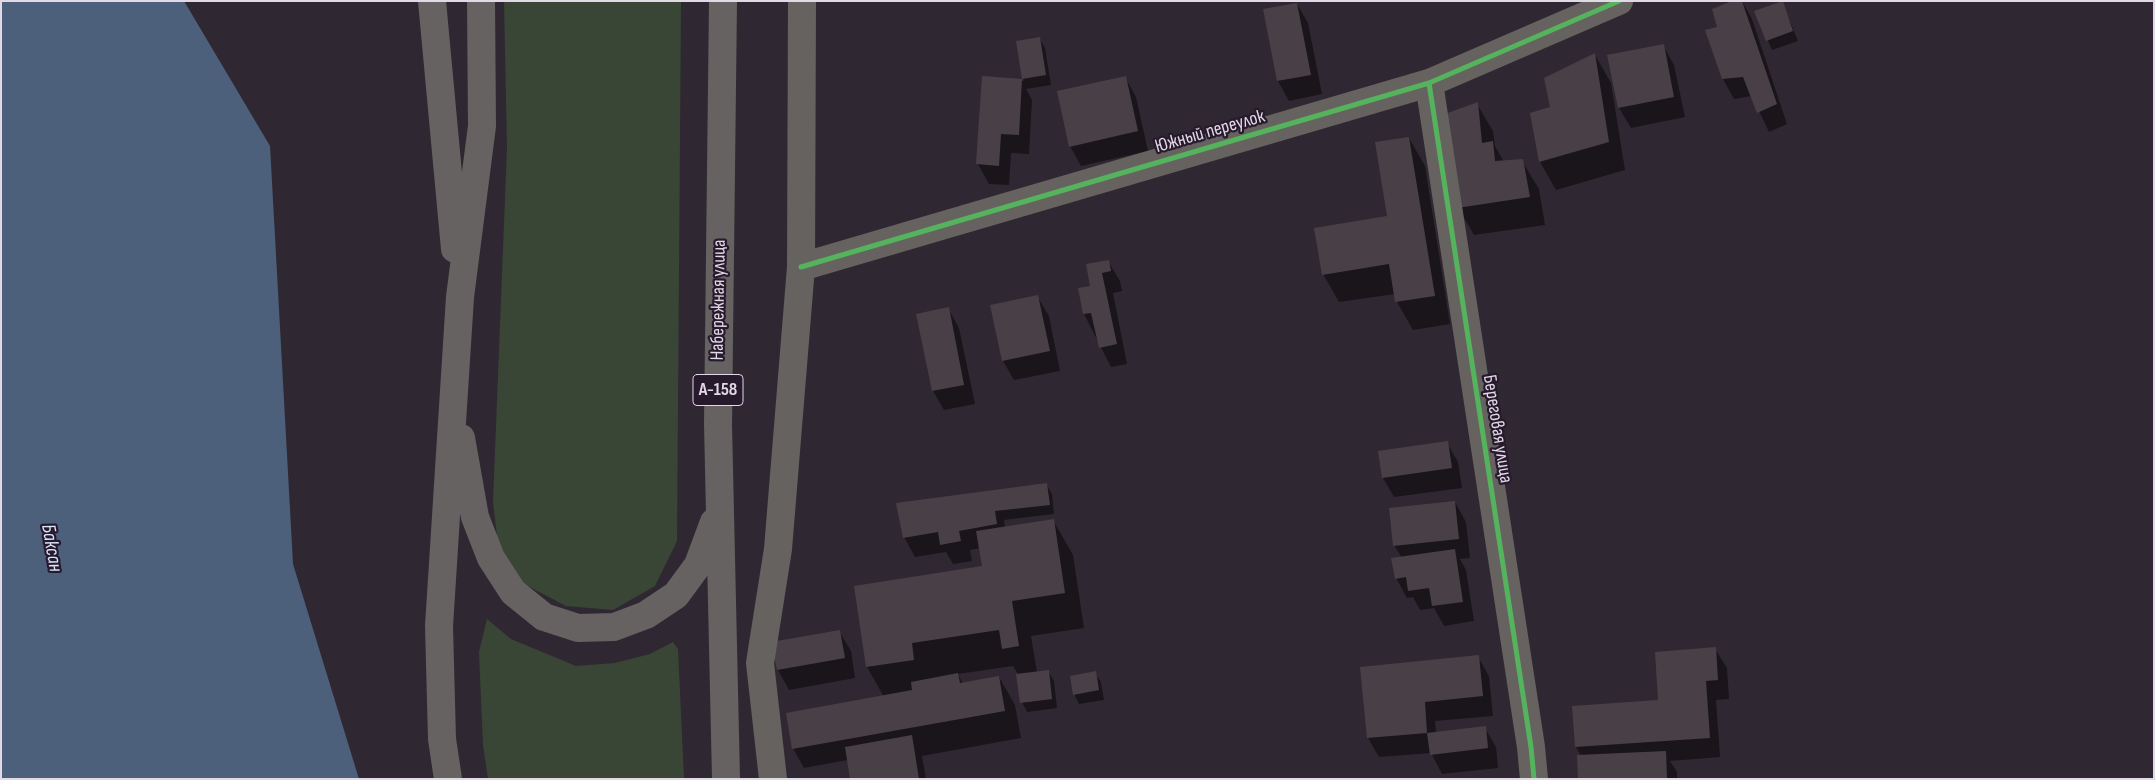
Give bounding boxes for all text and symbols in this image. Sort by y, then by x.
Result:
street label: Южный переулок [1153,105,1267,159]
street label: Набережная улица [707,239,731,361]
street label: Береговая улица [1477,373,1517,485]
road number: А-158 [693,374,743,406]
water label: Баксан [35,522,67,574]

